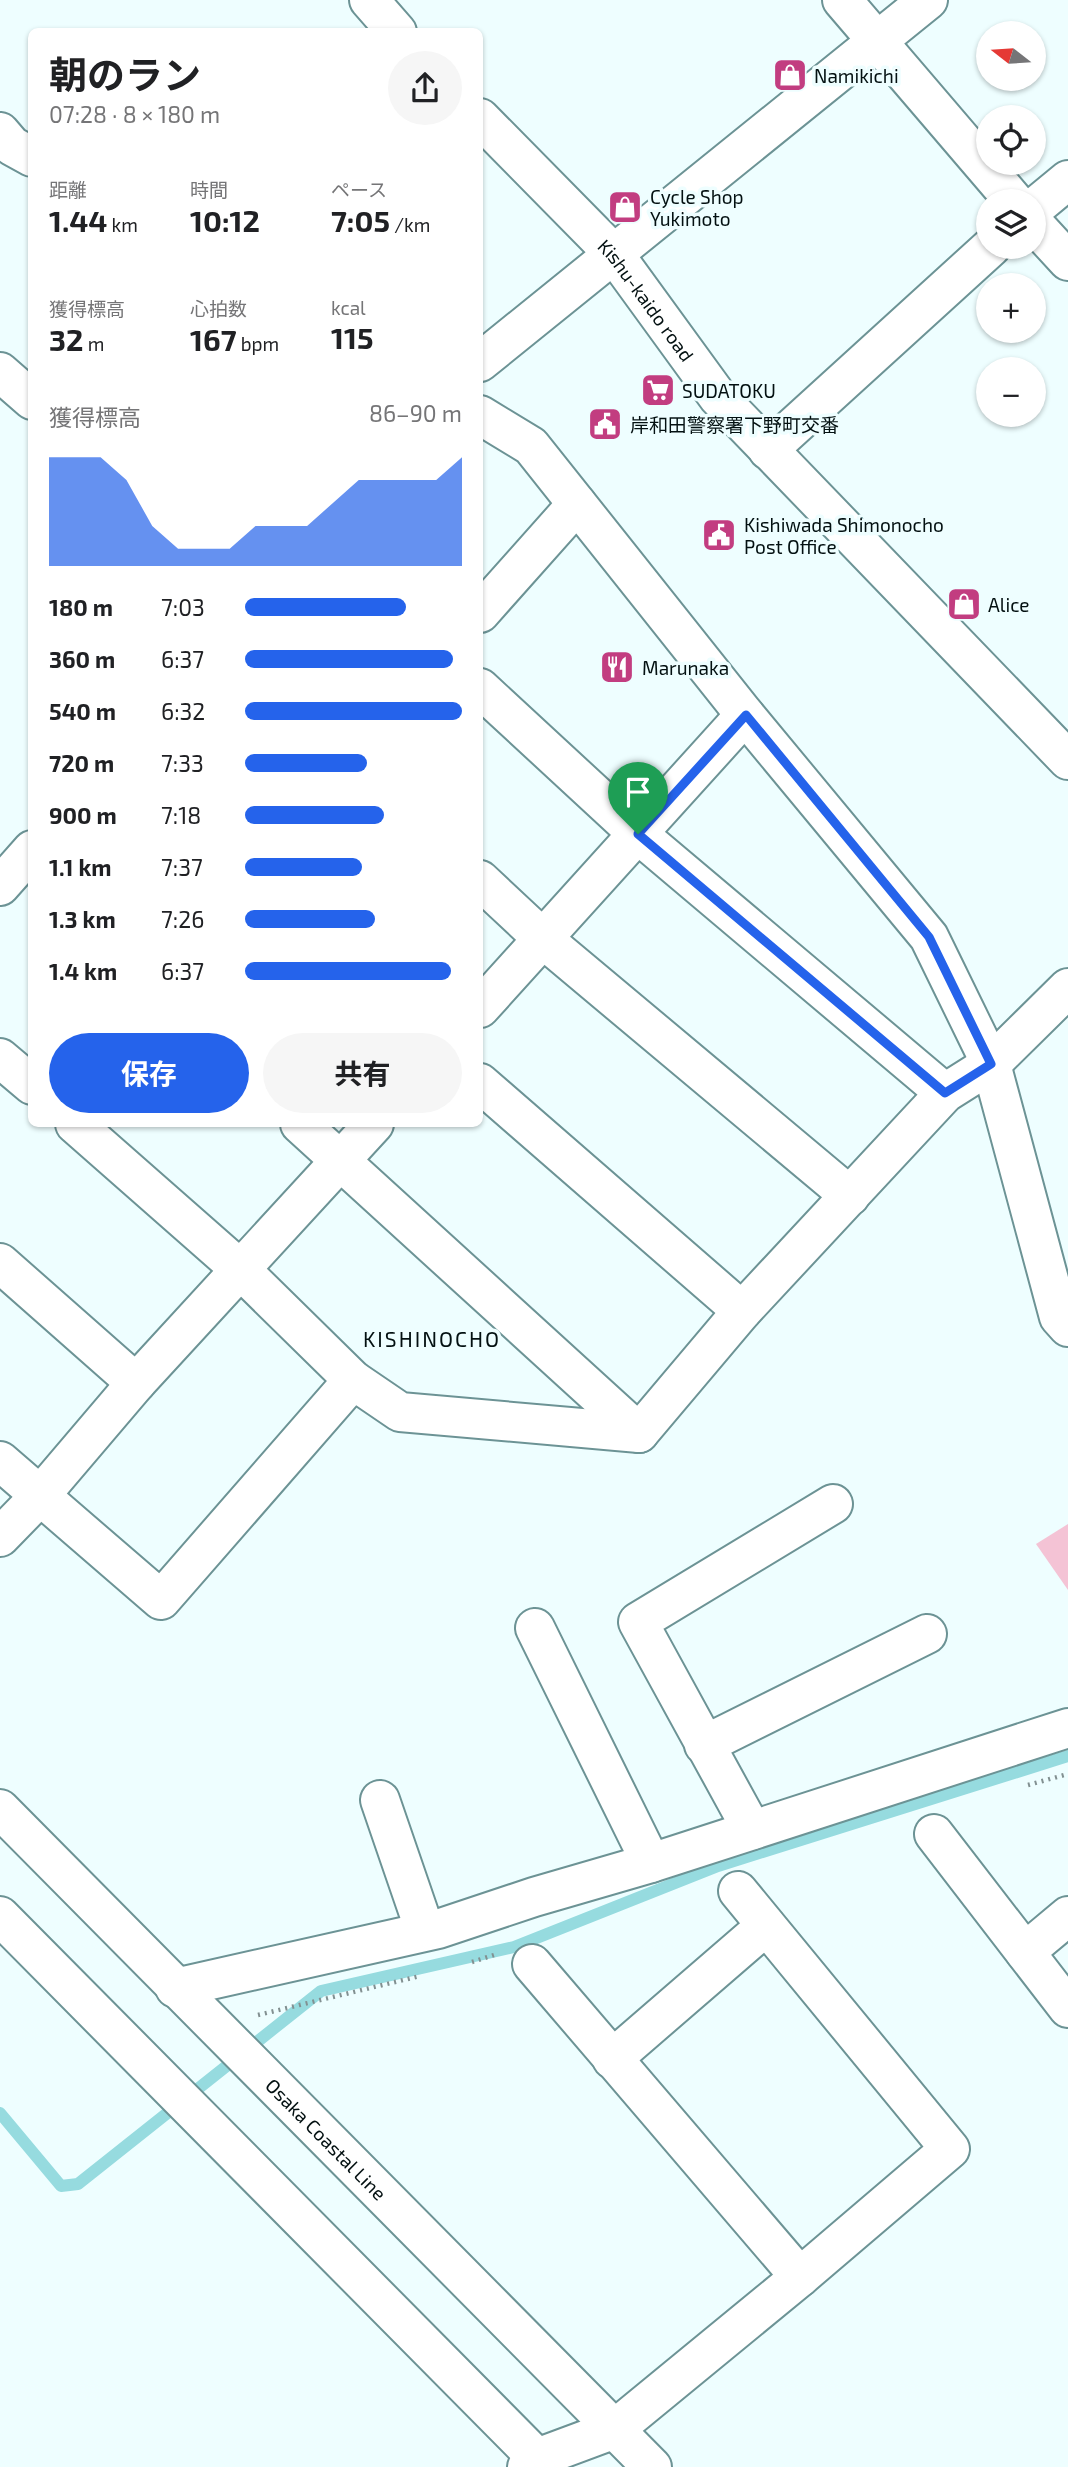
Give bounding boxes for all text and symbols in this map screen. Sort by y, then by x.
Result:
north arrow [976,21,1046,91]
map controls [976,21,1046,427]
text: 朝のラン [49,51,201,97]
button: share [388,51,462,125]
shop icon: Namikichi [771,56,809,94]
place label: Namikichi [814,64,899,87]
text: 07:28 · 8 × 180 m [49,100,220,128]
button: locate [976,105,1046,175]
text: 距離 [49,178,87,201]
text: 時間 [190,178,228,201]
text: ペース [331,178,387,201]
place label: Cycle Shop Yukimoto [650,185,743,230]
shop icon: Cycle Shop Yukimoto [606,188,644,226]
button: layers [976,189,1046,259]
text: 1.44 [49,202,107,238]
text: 10:12 [190,202,260,238]
text: 7:05 [331,202,390,238]
text: km [107,213,138,236]
text: /km [390,213,430,236]
street label: Kishu-kaido road [594,234,699,365]
button: + [976,273,1046,343]
text: kcal [331,296,366,319]
text: 獲得標高 [49,297,125,320]
text: 心拍数 [190,297,247,320]
text: 115 [331,319,373,355]
text: 32 [49,321,83,357]
text: 167 [190,321,237,357]
text: m [83,332,104,355]
text: bpm [237,332,279,355]
button: − [976,357,1046,427]
supermarket icon: SUDATOKU [639,371,677,409]
place label: SUDATOKU [682,379,776,402]
text: 86–90 m [369,399,462,427]
text: 獲得標高 [49,403,141,431]
public building icon: 岸和田警察署下野町交番 [586,405,624,443]
place label: 岸和田警察署下野町交番 [630,413,839,436]
place label: Kishiwada Shimonocho Post Office [744,513,944,558]
public building icon: Kishiwada Shimonocho Post Office [700,516,738,554]
shop icon: Alice [945,585,983,623]
text: 180 m [49,593,113,621]
text: 7:03 [161,593,205,621]
place label: Alice [988,593,1030,616]
text: 360 m [49,645,115,673]
text: 6:37 [161,645,204,673]
restaurant icon: Marunaka [598,648,636,686]
place label: Marunaka [642,656,729,679]
text: 540 m [49,697,116,725]
text: 6:32 [161,697,205,725]
text: 720 m [49,749,114,777]
text: 7:33 [161,749,204,777]
pin [608,762,668,834]
icon: arrive [619,773,657,811]
text: 900 m [49,801,117,829]
text: 7:18 [161,801,201,829]
text: 1.1 km [49,853,112,881]
text: 7:37 [161,853,203,881]
text: 1.3 km [49,905,116,933]
text: 7:26 [161,905,204,933]
text: 1.4 km [49,957,117,985]
text: 6:37 [161,957,204,985]
button: 保存 [49,1033,249,1113]
button: 共有 [263,1033,462,1113]
district label: KISHINOCHO [363,1326,501,1351]
street label: Osaka Coastal Line [261,2073,392,2204]

